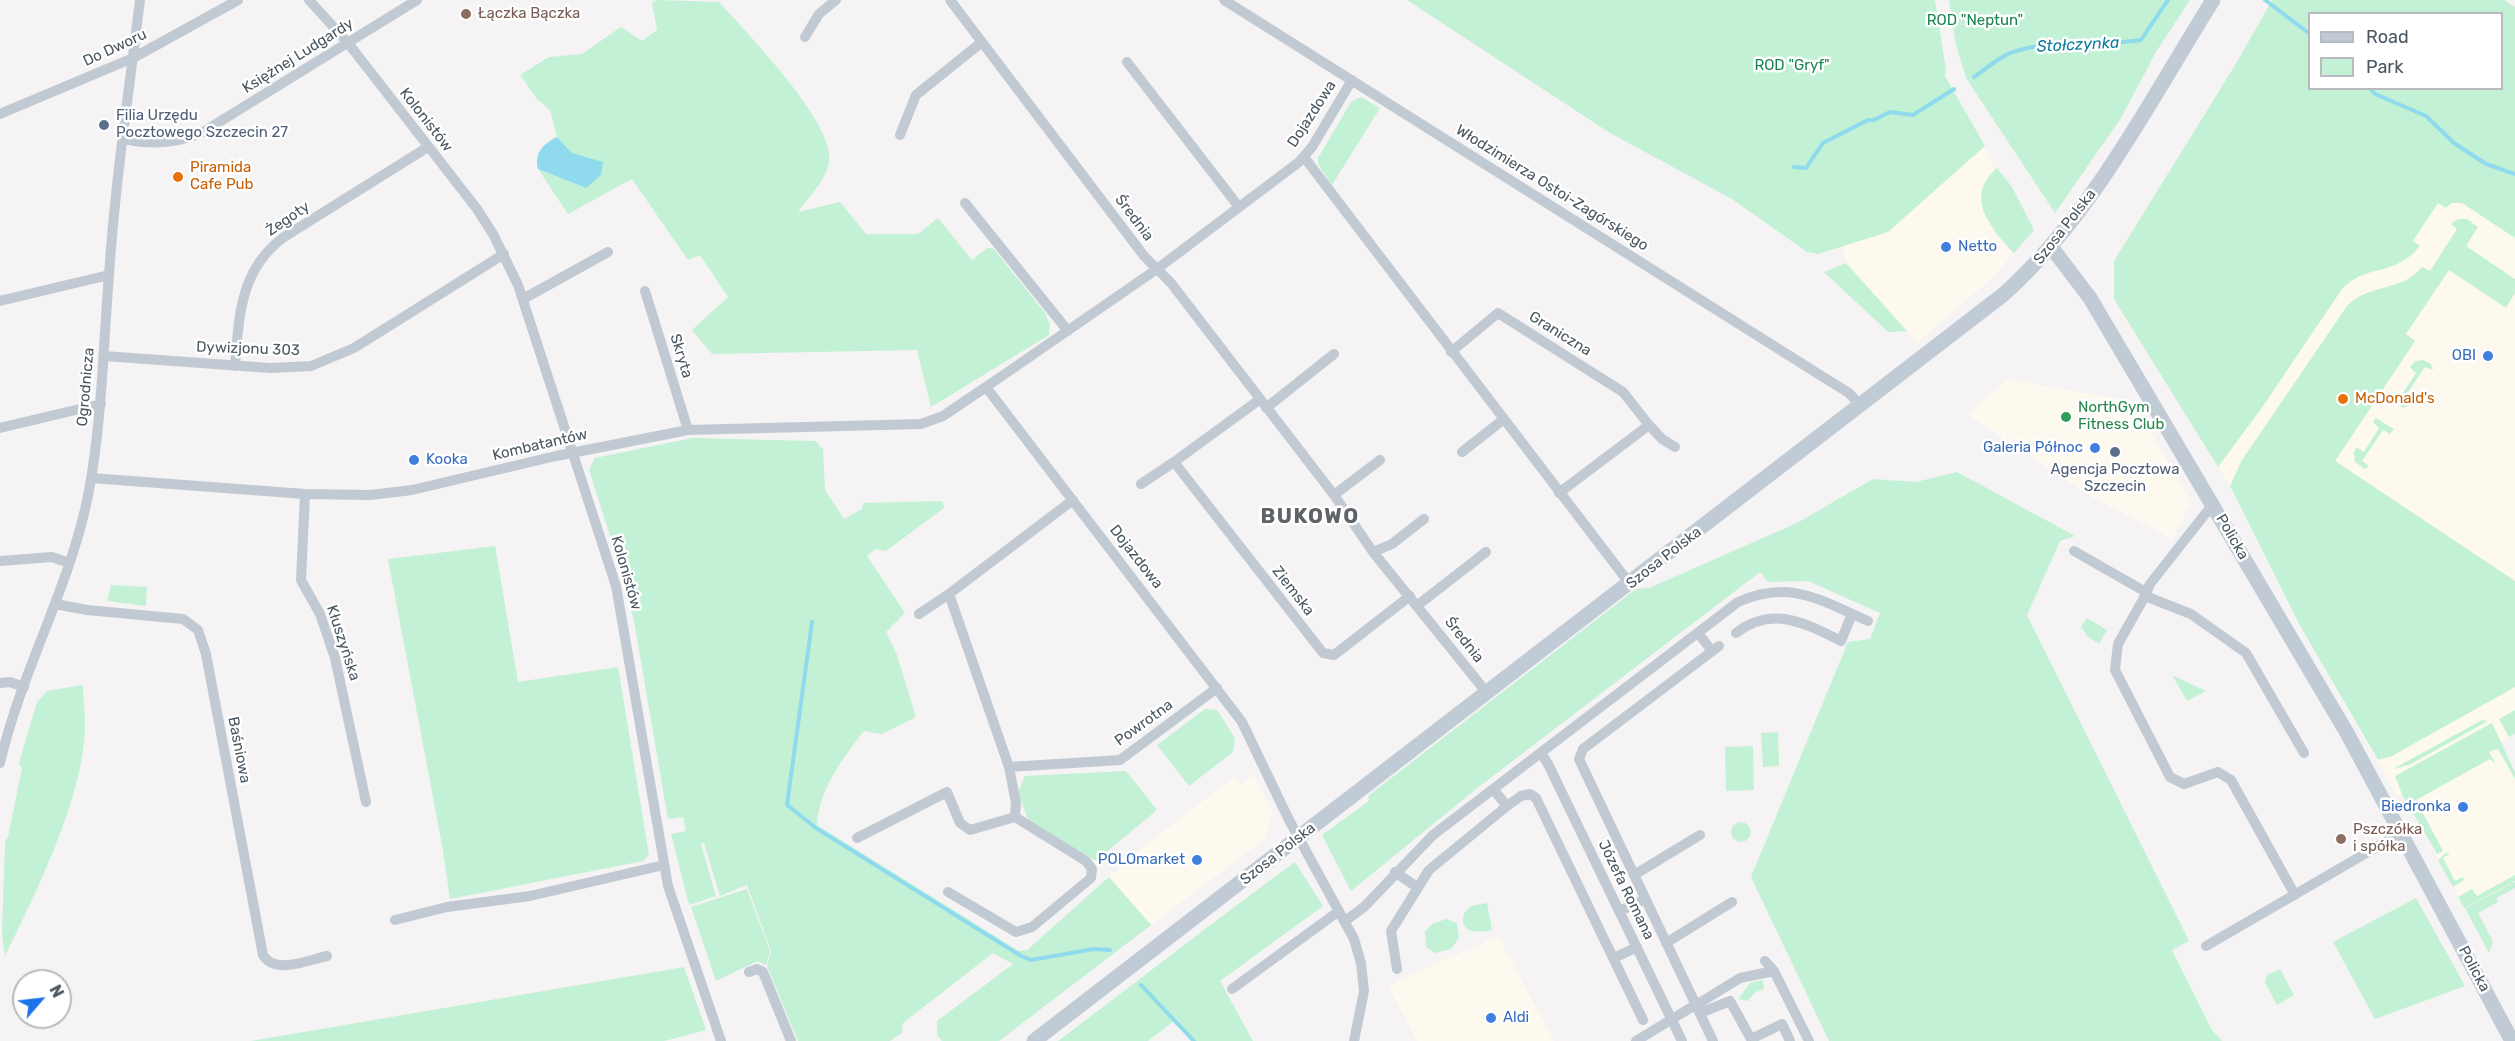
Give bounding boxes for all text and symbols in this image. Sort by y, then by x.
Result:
place label: Łączka Bączka [478,5,580,23]
marker: Łączka Bączka [459,7,473,21]
park label: ROD "Neptun" [1927,12,2023,30]
legend [2308,12,2503,90]
street label: Księżnej Ludgardy [239,15,357,97]
street label: Do Dworu [80,25,150,71]
text: Road [2366,26,2409,48]
water label: Stołczynka [2036,33,2120,57]
text: Park [2366,56,2403,78]
park label: ROD "Gryf" [1754,57,1830,75]
street label: Dojazdowa [1284,77,1340,151]
street label: Kolonistów [395,84,457,156]
place label: Filia Urzędu Pocztowego Szczecin 27 [116,107,288,142]
marker: Filia Urzędu Pocztowego Szczecin 27 [97,118,111,132]
street label: Włodzimierza Ostoi-Zagórskiego [1452,121,1652,255]
place label: Piramida Cafe Pub [190,159,253,194]
marker: Piramida Cafe Pub [171,170,185,184]
street label: Szosa Polska [2030,186,2100,268]
street label: Średnia [1111,191,1157,245]
street label: Żegoty [263,198,313,240]
place label: Netto [1958,238,1997,256]
marker: Netto [1939,240,1953,254]
street label: Graniczna [1526,308,1594,360]
street label: Skryta [666,332,696,380]
street label: Dywizjonu 303 [196,338,300,360]
street label: Ogrodnicza [74,347,98,427]
place label: OBI [2452,347,2476,365]
marker: OBI [2481,349,2495,363]
place label: McDonald's [2355,390,2435,408]
marker: McDonald's [2336,392,2350,406]
place label: NorthGym Fitness Club [2078,399,2164,434]
marker: NorthGym Fitness Club [2059,410,2073,424]
street label: Kombatantów [491,425,589,465]
place label: Galeria Północ [1983,439,2083,457]
marker: Galeria Północ [2088,441,2102,455]
marker: Agencja Pocztowa Szczecin [2108,445,2122,459]
place label: Kooka [426,451,468,469]
marker: Kooka [407,453,421,467]
place label: Agencja Pocztowa Szczecin [2051,461,2179,496]
district label: BUKOWO [1260,504,1360,530]
street label: Policka [2212,511,2252,563]
street label: Dojazdowa [1106,522,1166,592]
street label: Szosa Polska [1623,523,1705,593]
street label: Kolonistów [607,534,645,612]
street label: Ziemska [1268,563,1318,619]
street label: Kłuszyńska [322,603,364,683]
street label: Średnia [1441,613,1487,667]
street label: Powrotna [1111,696,1177,750]
street label: Baśniowa [224,715,254,785]
place label: Biedronka [2381,798,2451,816]
marker: Biedronka [2456,800,2470,814]
street label: Szosa Polska [1237,819,1319,889]
place label: Pszczółka i spółka [2353,821,2422,856]
marker: Pszczółka i spółka [2334,832,2348,846]
street label: Józefa Romana [1594,837,1658,943]
place label: POLOmarket [1098,851,1185,869]
marker: POLOmarket [1190,853,1204,867]
street label: Policka [2454,943,2494,995]
north arrow [12,969,72,1029]
text: N [45,982,68,1001]
place label: Aldi [1503,1009,1529,1027]
marker: Aldi [1484,1011,1498,1025]

